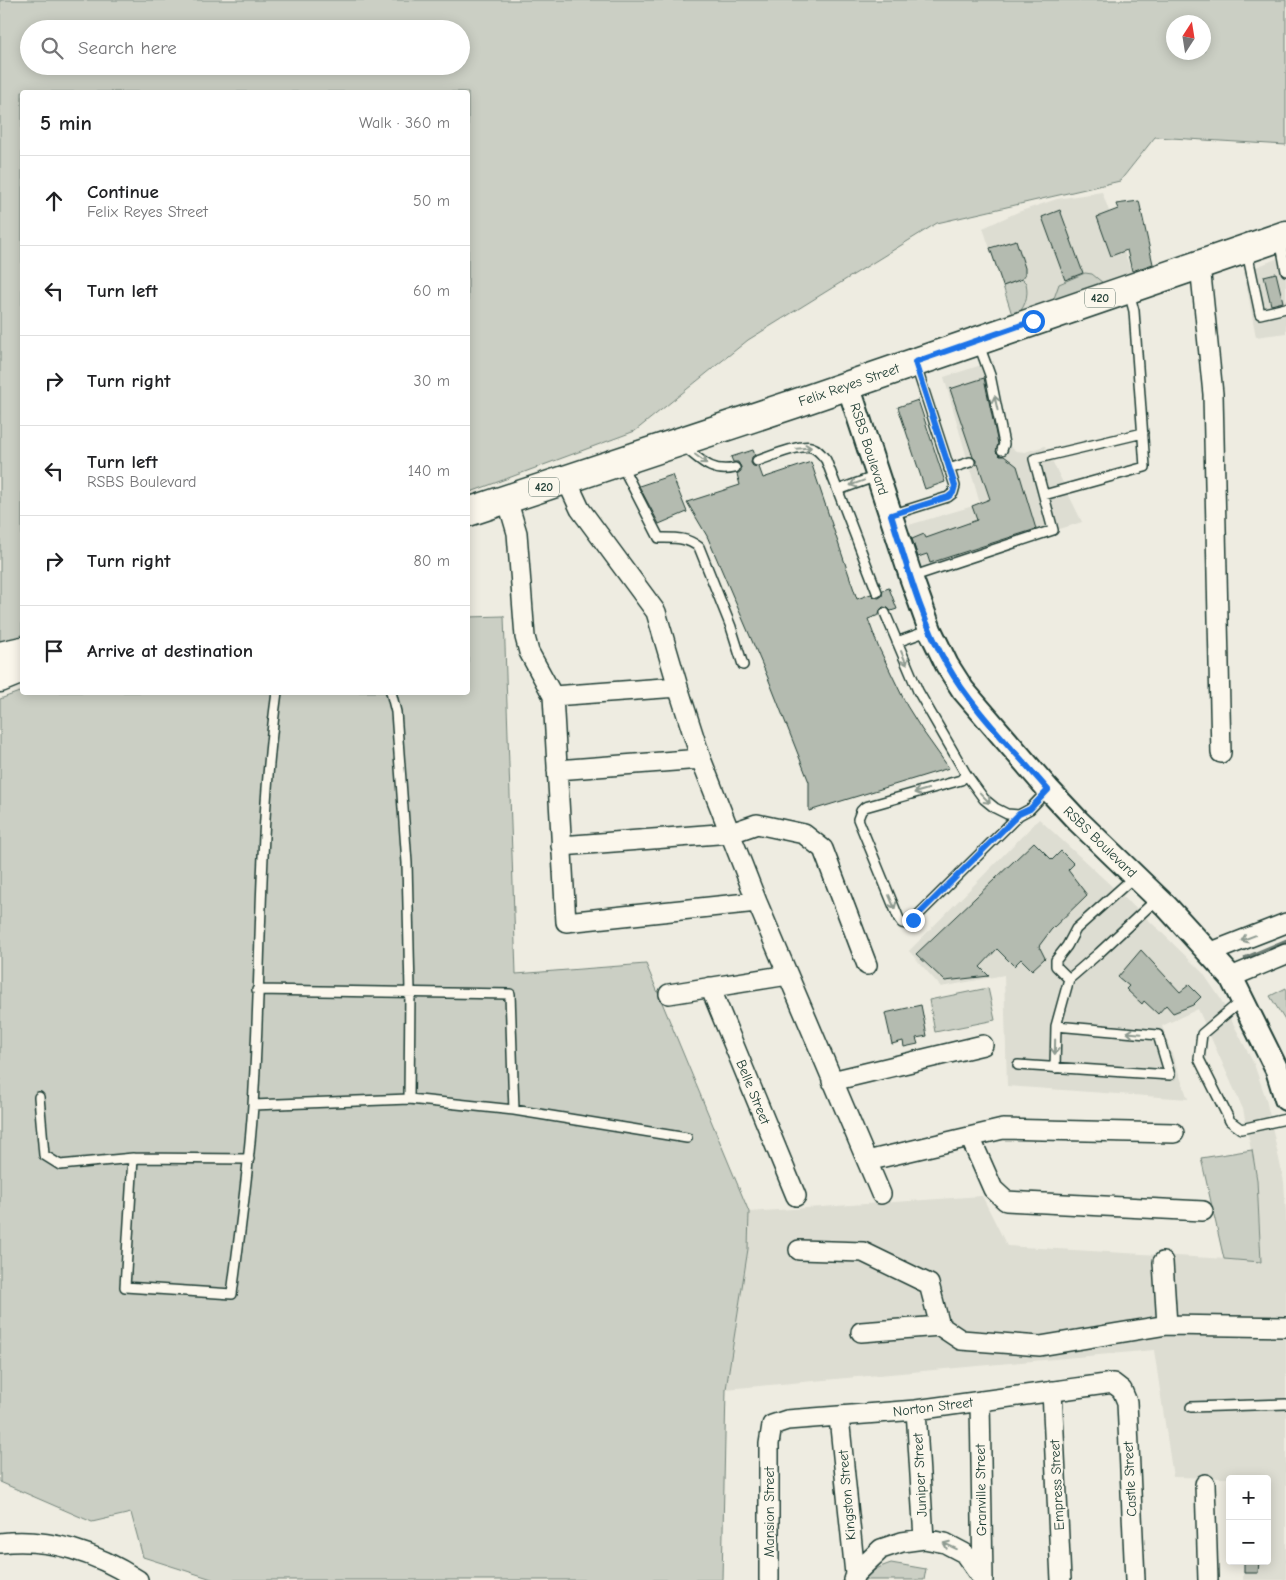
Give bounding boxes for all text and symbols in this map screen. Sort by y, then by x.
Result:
north arrow [1166,15,1211,60]
search box [20,20,470,75]
icon: search [38,34,66,62]
text: Search here [78,37,177,59]
text: 5 min [40,111,92,135]
text: Walk · 360 m [359,114,450,132]
text: Continue [87,181,159,203]
icon: ahead [40,187,68,215]
text: 50 m [413,192,450,210]
text: Felix Reyes Street [87,203,208,221]
icon: left [40,277,68,305]
text: Turn left [87,280,158,302]
text: 60 m [413,282,450,300]
road number: 420 [1085,288,1115,308]
route start [1022,310,1045,333]
street label: Felix Reyes Street [796,359,903,410]
icon: right [40,367,68,395]
text: Turn right [87,370,171,392]
text: 30 m [414,372,450,390]
one-way arrow [991,395,1000,411]
street label: RSBS Boulevard [846,401,892,497]
one-way arrow [795,444,811,453]
text: Turn left [87,451,158,473]
one-way arrow [694,454,708,464]
icon: left [40,457,68,485]
text: 140 m [408,462,450,480]
text: RSBS Boulevard [87,473,197,491]
road number: 420 [529,478,559,497]
one-way arrow [850,479,866,488]
icon: right [40,547,68,575]
text: Turn right [87,550,171,572]
text: 80 m [413,552,450,570]
icon: arrive [40,637,68,665]
text: Arrive at destination [87,640,253,662]
one-way arrow [899,650,909,665]
one-way arrow [914,787,930,796]
one-way arrow [979,792,991,805]
street label: RSBS Boulevard [1060,803,1140,881]
one-way arrow [888,894,898,909]
route end [902,909,925,932]
one-way arrow [1240,934,1256,943]
one-way arrow [1127,1028,1143,1038]
one-way arrow [1051,1039,1060,1055]
street label: Belle Street [732,1057,774,1128]
street label: Norton Street [892,1394,975,1420]
street label: Juniper Street [909,1432,931,1517]
street label: Empress Street [1046,1438,1068,1531]
street label: Castle Street [1119,1440,1140,1517]
street label: Granville Street [972,1443,990,1536]
street label: Kingston Street [835,1448,859,1541]
street label: Mansion Street [761,1466,778,1557]
map controls [1226,1475,1271,1565]
button: + [1226,1475,1271,1520]
button: − [1226,1520,1271,1565]
one-way arrow [943,1541,958,1551]

